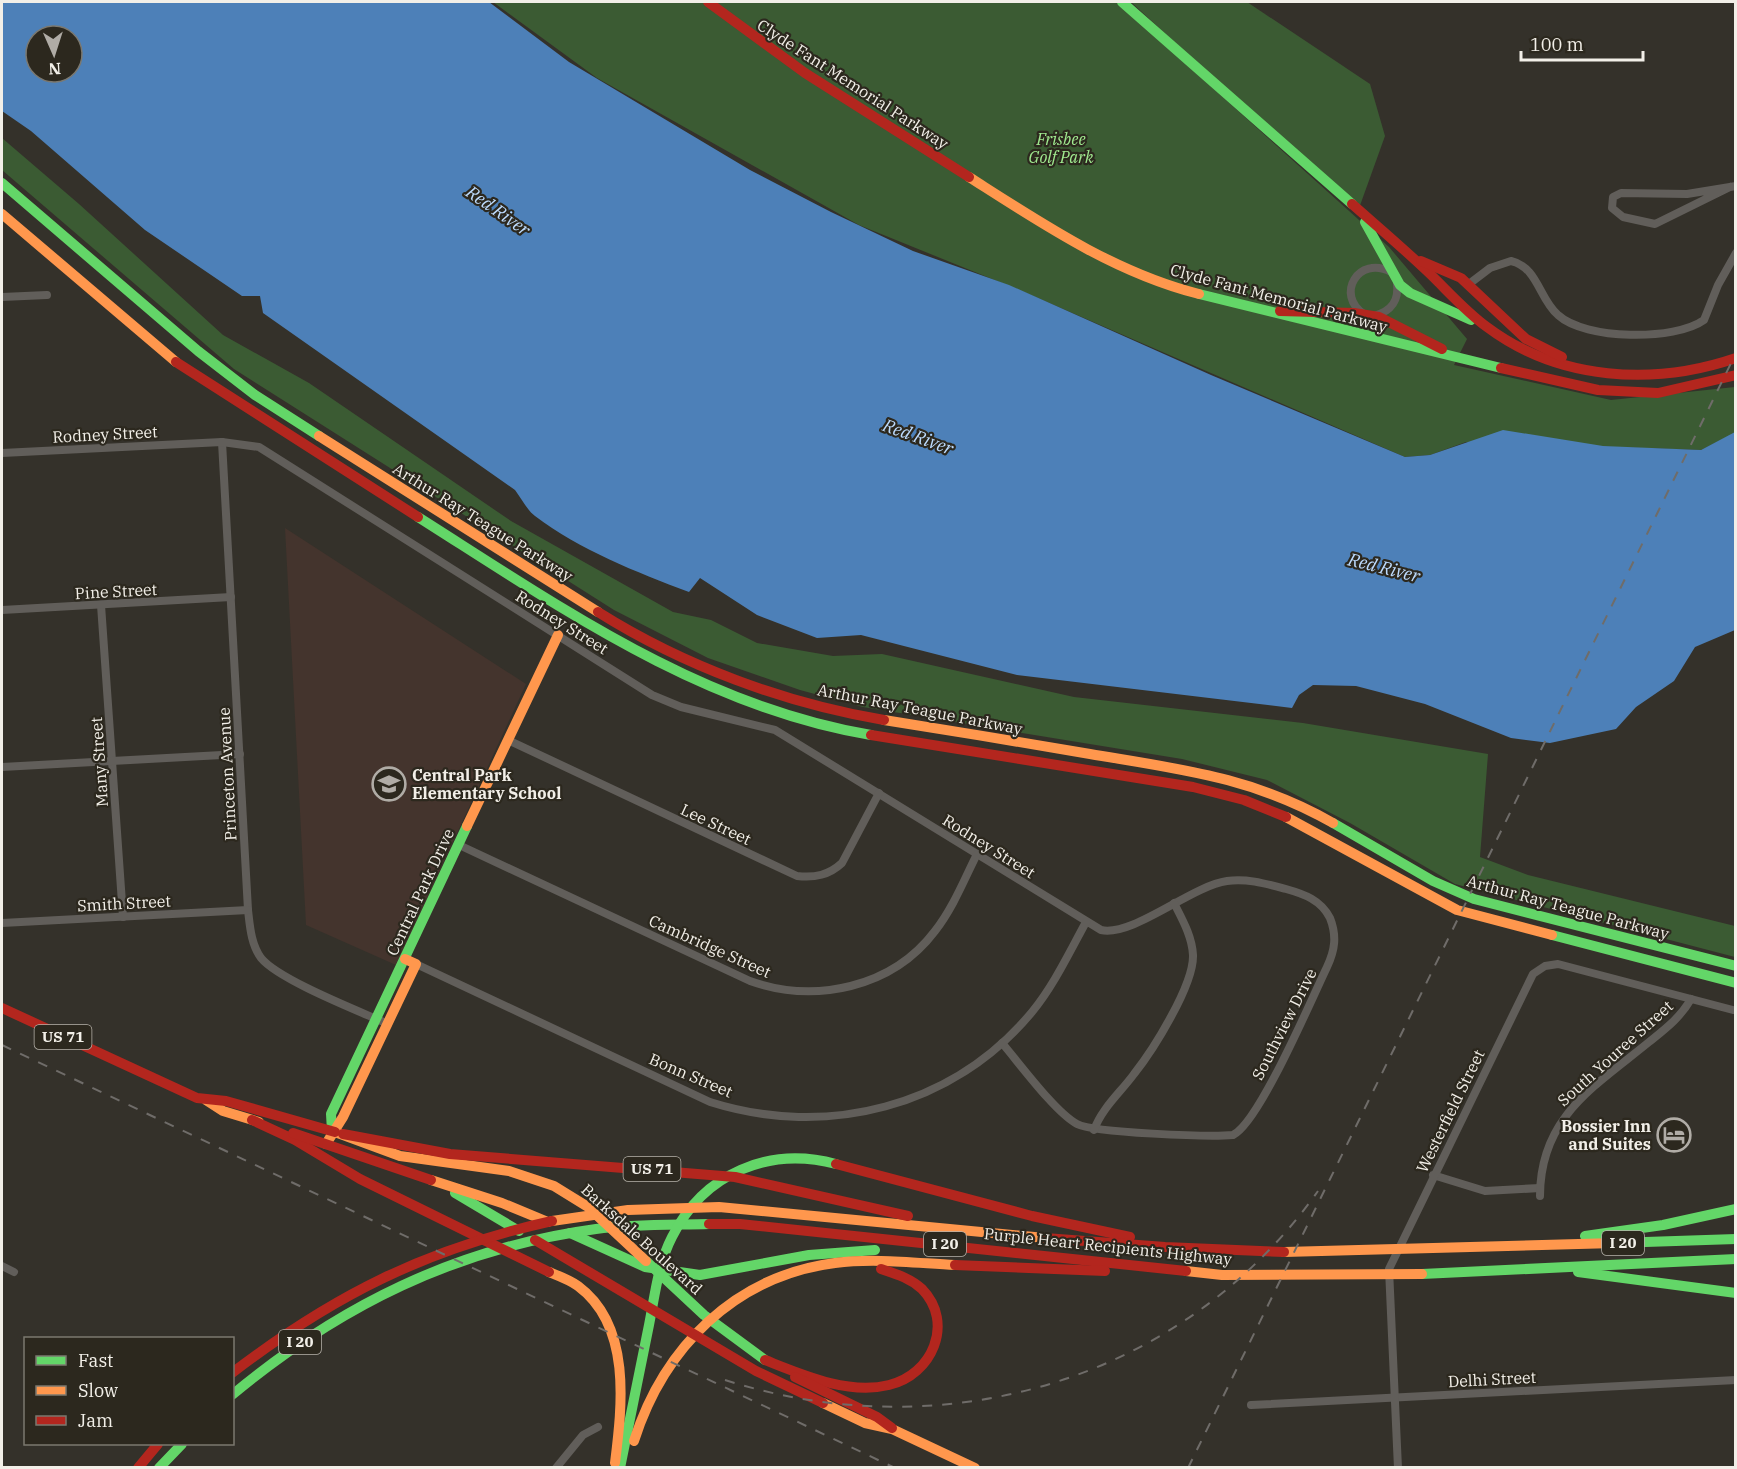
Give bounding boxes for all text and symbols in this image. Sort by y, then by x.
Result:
street label: Clyde Fant Memorial Parkway [754,15,953,154]
north arrow [24,24,84,84]
scale bar [1521,24,1642,62]
text: 100 m [1530,33,1584,56]
text: N [48,59,62,79]
park label: Frisbee Golf Park [1029,129,1094,167]
water label: Red River [461,180,536,242]
street label: Clyde Fant Memorial Parkway [1168,259,1390,337]
water label: Red River [879,413,958,460]
street label: Rodney Street [52,421,158,447]
street label: Arthur Ray Teague Parkway [389,458,577,586]
water label: Red River [1345,547,1423,588]
street label: Pine Street [74,579,158,603]
street label: Rodney Street [512,586,612,659]
street label: Arthur Ray Teague Parkway [816,679,1025,739]
street label: Princeton Avenue [214,707,240,841]
street label: Many Street [86,716,112,808]
place label: Central Park Elementary School [412,765,561,803]
school or university icon: Central Park Elementary School [371,766,407,802]
street label: Lee Street [678,799,755,849]
street label: Rodney Street [939,810,1039,883]
street label: Central Park Drive [382,825,458,959]
street label: Arthur Ray Teague Parkway [1465,870,1672,944]
street label: Smith Street [77,891,172,915]
street label: Cambridge Street [646,910,774,982]
street label: Southview Drive [1247,965,1321,1083]
street label: South Youree Street [1553,996,1677,1110]
road number: US 71 [34,1025,92,1049]
street label: Westerfield Street [1412,1046,1489,1176]
street label: Bonn Street [646,1048,736,1102]
place label: Bossier Inn and Suites [1561,1116,1651,1154]
hotel icon: Bossier Inn and Suites [1656,1117,1692,1153]
road number: US 71 [624,1157,680,1181]
street label: Barksdale Boulevard [577,1179,707,1299]
street label: Purple Heart Recipients Highway [983,1223,1233,1269]
road number: I 20 [1602,1231,1644,1255]
road number: I 20 [924,1232,966,1256]
road number: I 20 [279,1330,321,1354]
legend [24,1337,234,1445]
text: Fast [78,1349,113,1372]
street label: Delhi Street [1447,1367,1537,1391]
text: Slow [78,1379,118,1402]
text: Jam [78,1409,113,1432]

